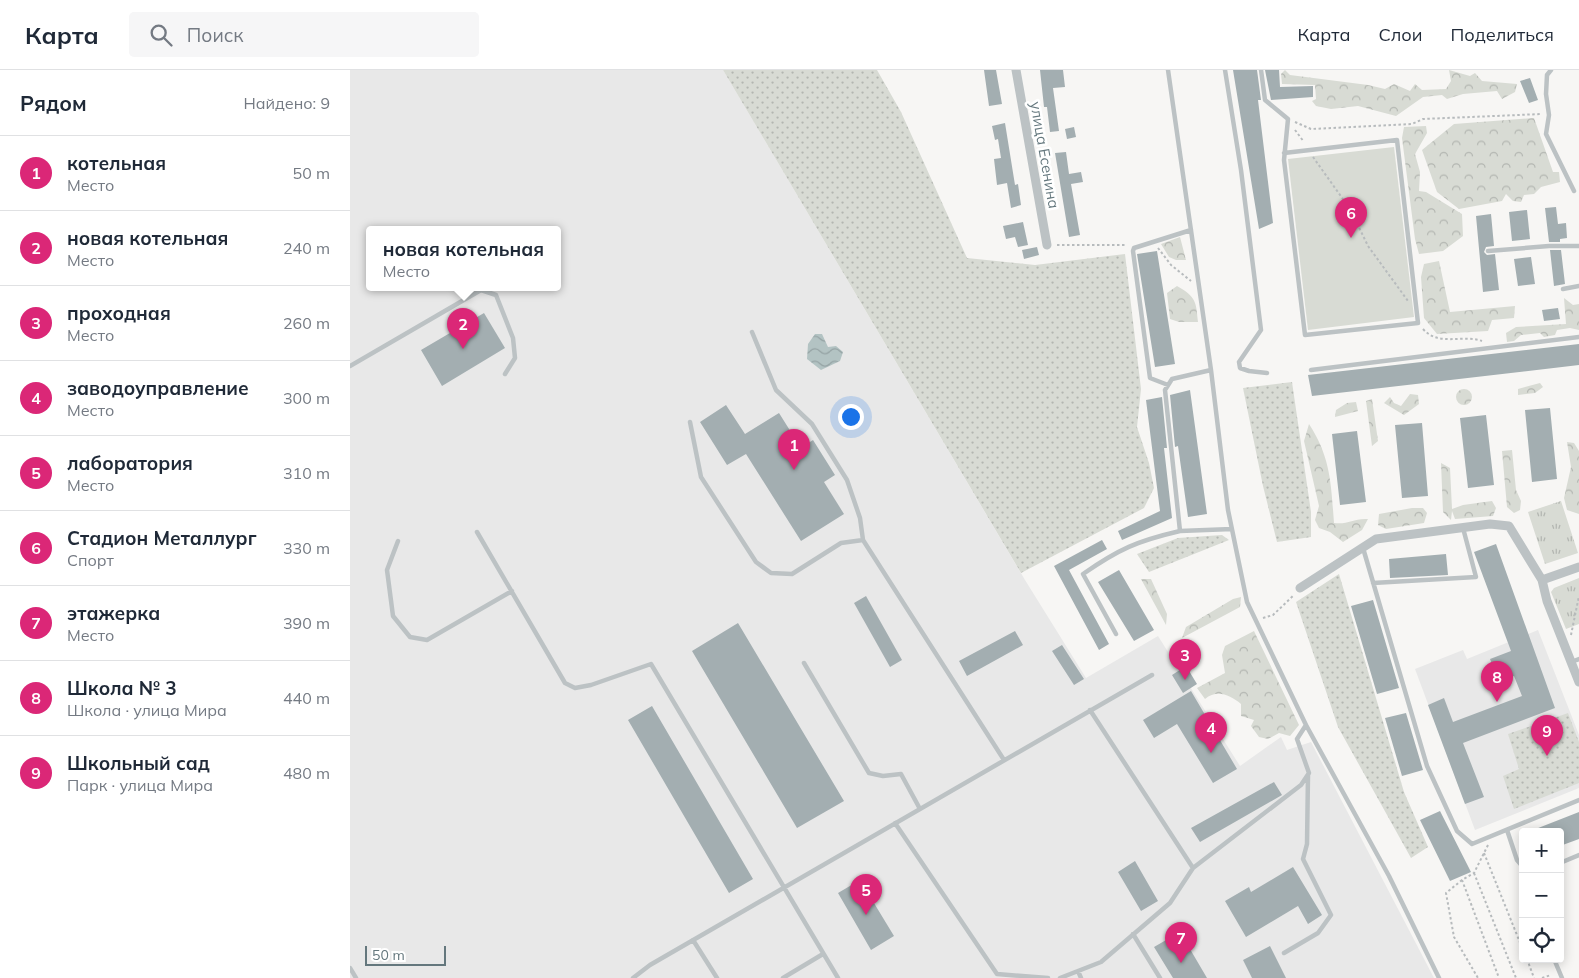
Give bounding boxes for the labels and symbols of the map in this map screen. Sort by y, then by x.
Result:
street label: улица Есенина [1026,100,1064,210]
pin: 6 [1335,197,1367,238]
pin: 2 [447,308,479,349]
your location [838,404,864,430]
pin: 1 [778,429,810,470]
pin: 3 [1169,639,1201,680]
pin: 8 [1481,661,1513,702]
pin: 4 [1195,712,1227,753]
pin: 9 [1531,715,1563,756]
pin: 5 [850,874,882,915]
pin: 7 [1165,922,1197,963]
scale bar [365,943,446,966]

